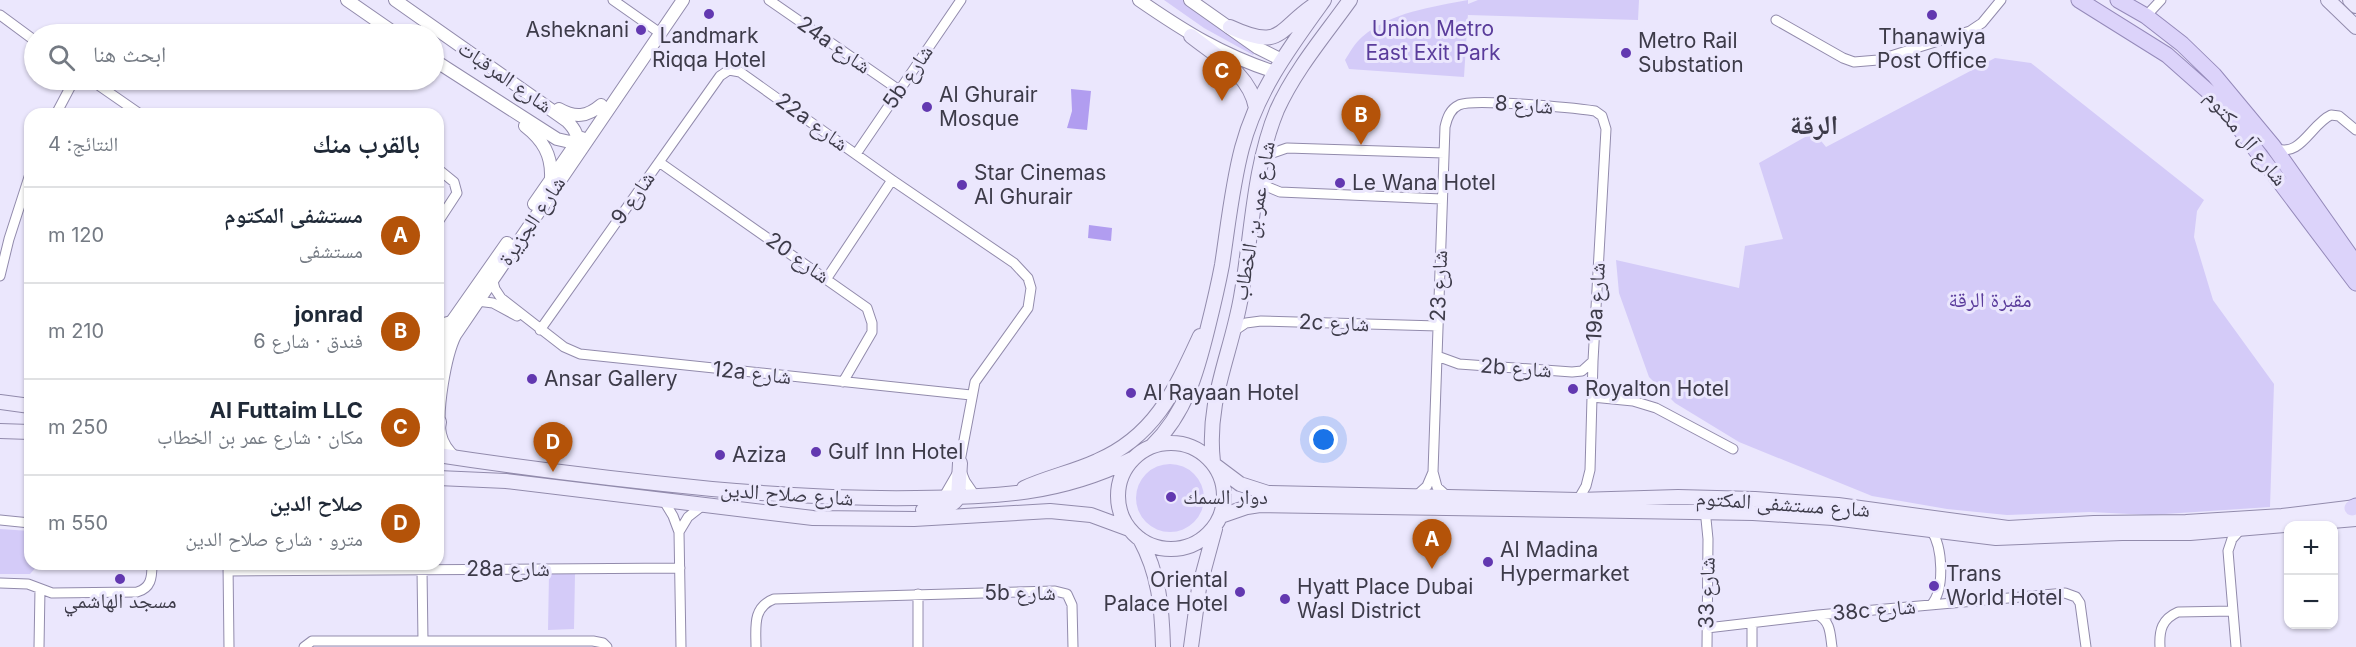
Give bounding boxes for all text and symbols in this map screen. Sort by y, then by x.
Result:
marker: Landmark Riqqa Hotel [702,7,716,21]
marker: Thanawiya Post Office [1925,8,1939,22]
street label: 24a شارع [792,10,876,80]
park label: Union Metro East Exit Park [1365,16,1501,65]
place label: Asheknani [526,17,629,42]
marker: Asheknani [634,23,648,37]
place label: Landmark Riqqa Hotel [652,23,766,72]
search box [24,24,444,90]
place label: Thanawiya Post Office [1877,24,1987,73]
place label: Metro Rail Substation [1638,28,1744,77]
street label: شارع المرقبات [453,35,557,119]
street label: 5b شارع [877,40,939,114]
icon: search [45,41,78,74]
text: ابحث هنا [93,41,166,67]
marker: Metro Rail Substation [1619,46,1633,60]
pin: C [1202,51,1242,101]
place label: Al Ghurair Mosque [939,82,1038,131]
street label: شارع آل مكتوم [2199,85,2293,192]
street label: 22a شارع [771,87,853,157]
street label: شارع 8 [1494,90,1554,120]
pin: B [1342,96,1380,145]
marker: Al Ghurair Mosque [920,100,934,114]
district label: الرقة [1790,108,1838,141]
text: بالقرب منك [312,128,420,159]
text: النتائج: 4 [48,132,118,156]
street label: شارع عمر بن الخطاب [1227,139,1281,303]
place label: Star Cinemas Al Ghurair [974,160,1106,209]
street label: شارع 9 [605,166,661,230]
place label: Le Wana Hotel [1352,170,1496,195]
street label: شارع الجزيرة [493,171,571,271]
marker: Le Wana Hotel [1333,176,1347,190]
marker: Star Cinemas Al Ghurair [955,178,969,192]
text: مستشفى المكتوم [224,202,363,228]
text: 120 m [48,223,104,247]
text: A [393,223,408,247]
street label: شارع 20 [761,227,835,289]
text: مستشفى [299,239,363,263]
street label: شارع 23 [1425,250,1453,322]
street label: 19a شارع [1581,262,1611,342]
park label: مقبرة الرقة [1948,287,2032,312]
text: jonrad [295,301,363,327]
street label: 2c شارع [1298,309,1370,337]
text: 210 m [48,319,104,343]
text: B [394,319,407,343]
text: فندق · شارع 6 [253,329,363,353]
street label: 2b شارع [1479,353,1553,383]
street label: 12a شارع [711,356,793,390]
place label: Ansar Gallery [544,366,678,391]
marker: Ansar Gallery [525,372,539,386]
place label: Royalton Hotel [1585,376,1729,401]
place label: Al Rayaan Hotel [1143,380,1299,405]
marker: Royalton Hotel [1566,382,1580,396]
marker: Al Rayaan Hotel [1124,386,1138,400]
text: Al Futtaim LLC [210,397,363,423]
text: 250 m [48,415,108,439]
text: C [393,415,408,439]
pin: D [534,422,572,472]
text: مكان · شارع عمر بن الخطاب [157,425,363,449]
your location [1309,425,1338,454]
place label: Gulf Inn Hotel [828,439,963,464]
place label: Aziza [732,442,787,467]
marker: Gulf Inn Hotel [809,445,823,459]
marker: Aziza [713,448,727,462]
street label: شارع صلاح الدين [720,476,854,512]
place label: دوار السمك [1183,484,1268,509]
street label: شارع مستشفى المكتوم [1695,485,1871,524]
text: صلاح الدين [270,490,363,516]
marker: دوار السمك [1164,490,1178,504]
text: 550 m [48,511,108,535]
text: D [393,511,408,535]
pin: A [1412,520,1452,569]
map controls [2284,521,2338,629]
button: + [2284,521,2338,575]
text: مترو · شارع صلاح الدين [185,527,363,551]
place label: Al Madina Hypermarket [1500,537,1630,586]
marker: Al Madina Hypermarket [1481,555,1495,569]
street label: 28a شارع [466,556,550,582]
street label: شارع 33 [1693,557,1721,629]
place label: Trans World Hotel [1946,561,2063,610]
place label: Oriental Palace Hotel [1104,567,1228,616]
marker: مسجد الهاشمي [113,572,127,586]
place label: Hyatt Place Dubai Wasl District [1297,574,1473,623]
button: − [2284,575,2338,629]
marker: Trans World Hotel [1927,579,1941,593]
street label: 5b شارع [984,580,1056,606]
marker: Oriental Palace Hotel [1233,585,1247,599]
place label: مسجد الهاشمي [63,588,177,617]
marker: Hyatt Place Dubai Wasl District [1278,592,1292,606]
street label: 38c شارع [1831,593,1917,627]

